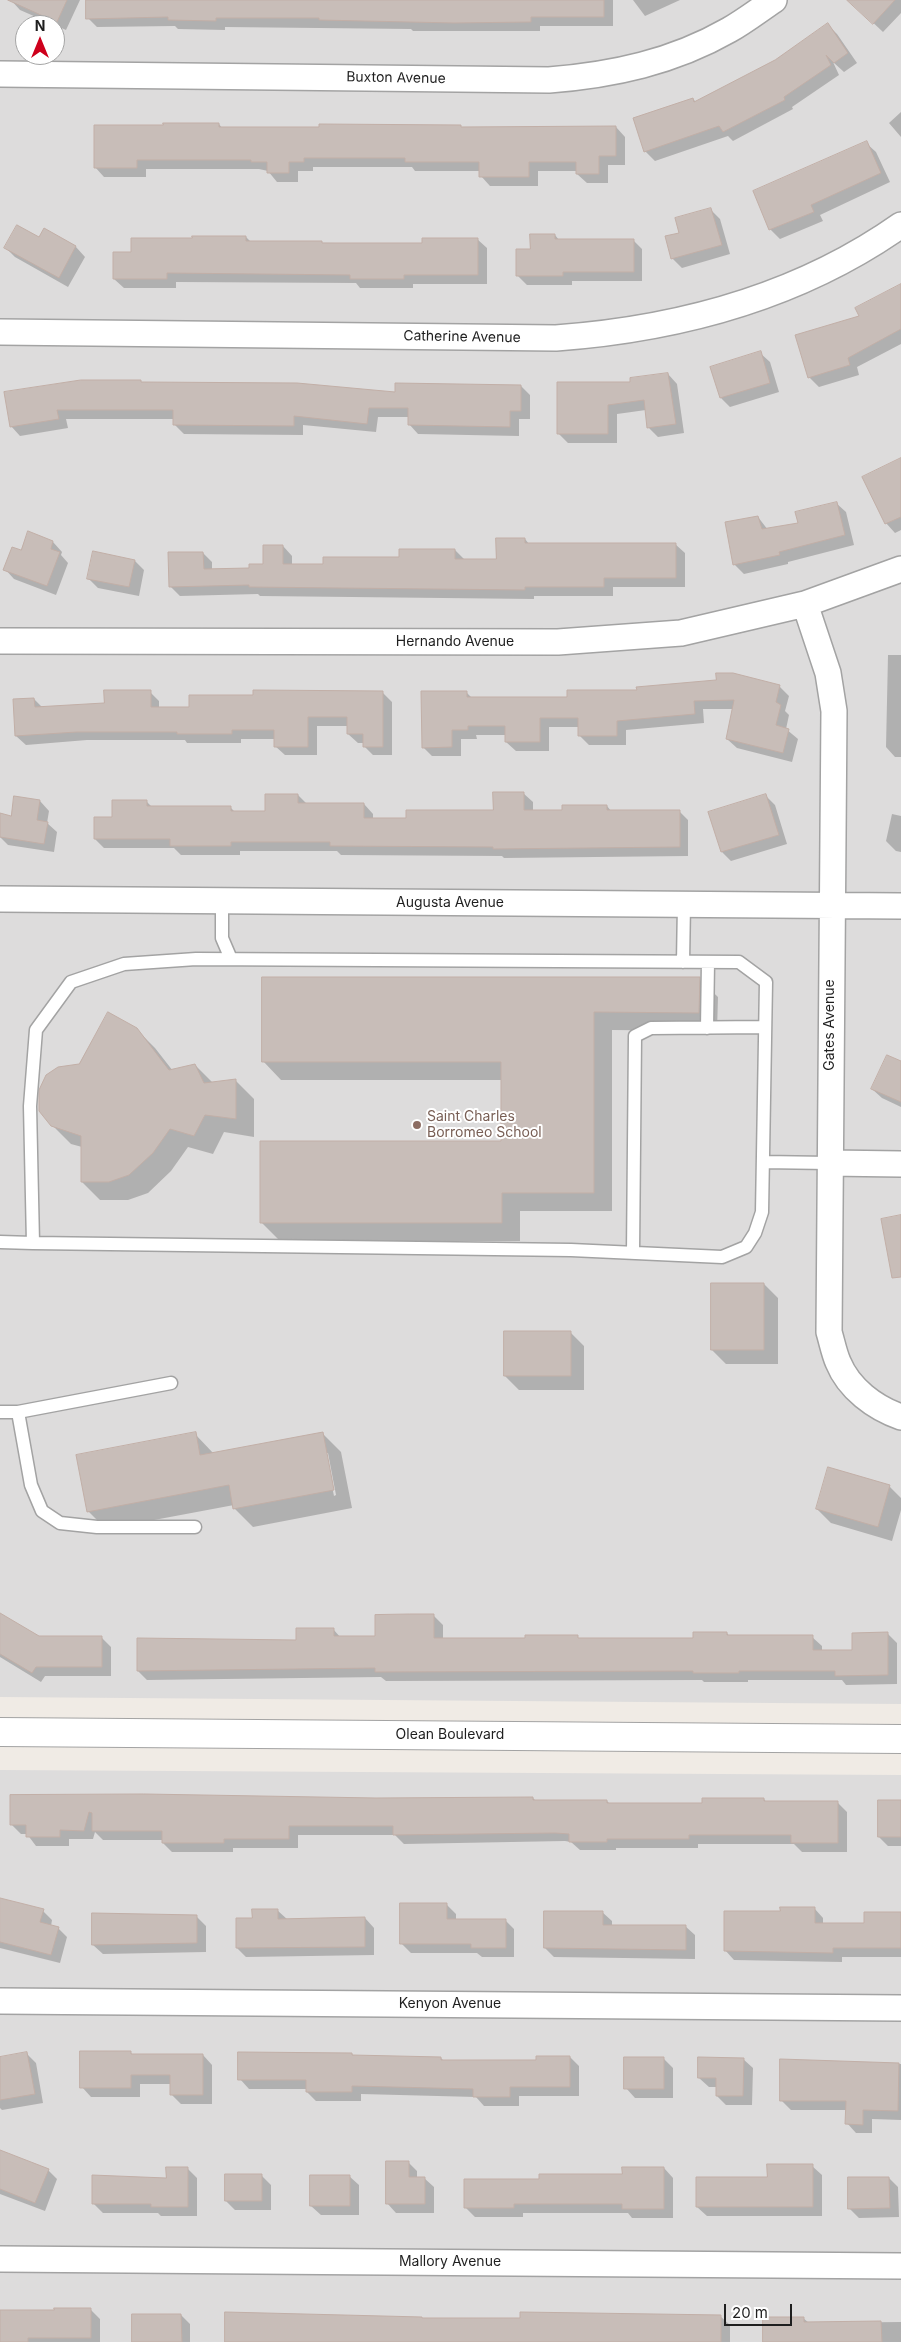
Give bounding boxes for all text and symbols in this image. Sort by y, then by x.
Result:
north arrow [15,15,65,65]
text: N [35,17,45,34]
street label: Buxton Avenue [346,69,446,87]
street label: Catherine Avenue [403,328,521,346]
street label: Hernando Avenue [396,634,514,650]
street label: Augusta Avenue [396,895,504,911]
street label: Gates Avenue [822,979,838,1071]
place label: Saint Charles Borromeo School [427,1109,542,1142]
marker: Saint Charles Borromeo School [411,1119,423,1131]
street label: Olean Boulevard [396,1727,504,1743]
street label: Kenyon Avenue [399,1996,501,2012]
street label: Mallory Avenue [399,2254,501,2270]
scale bar [726,2294,794,2326]
text: 20 m [732,2303,768,2322]

